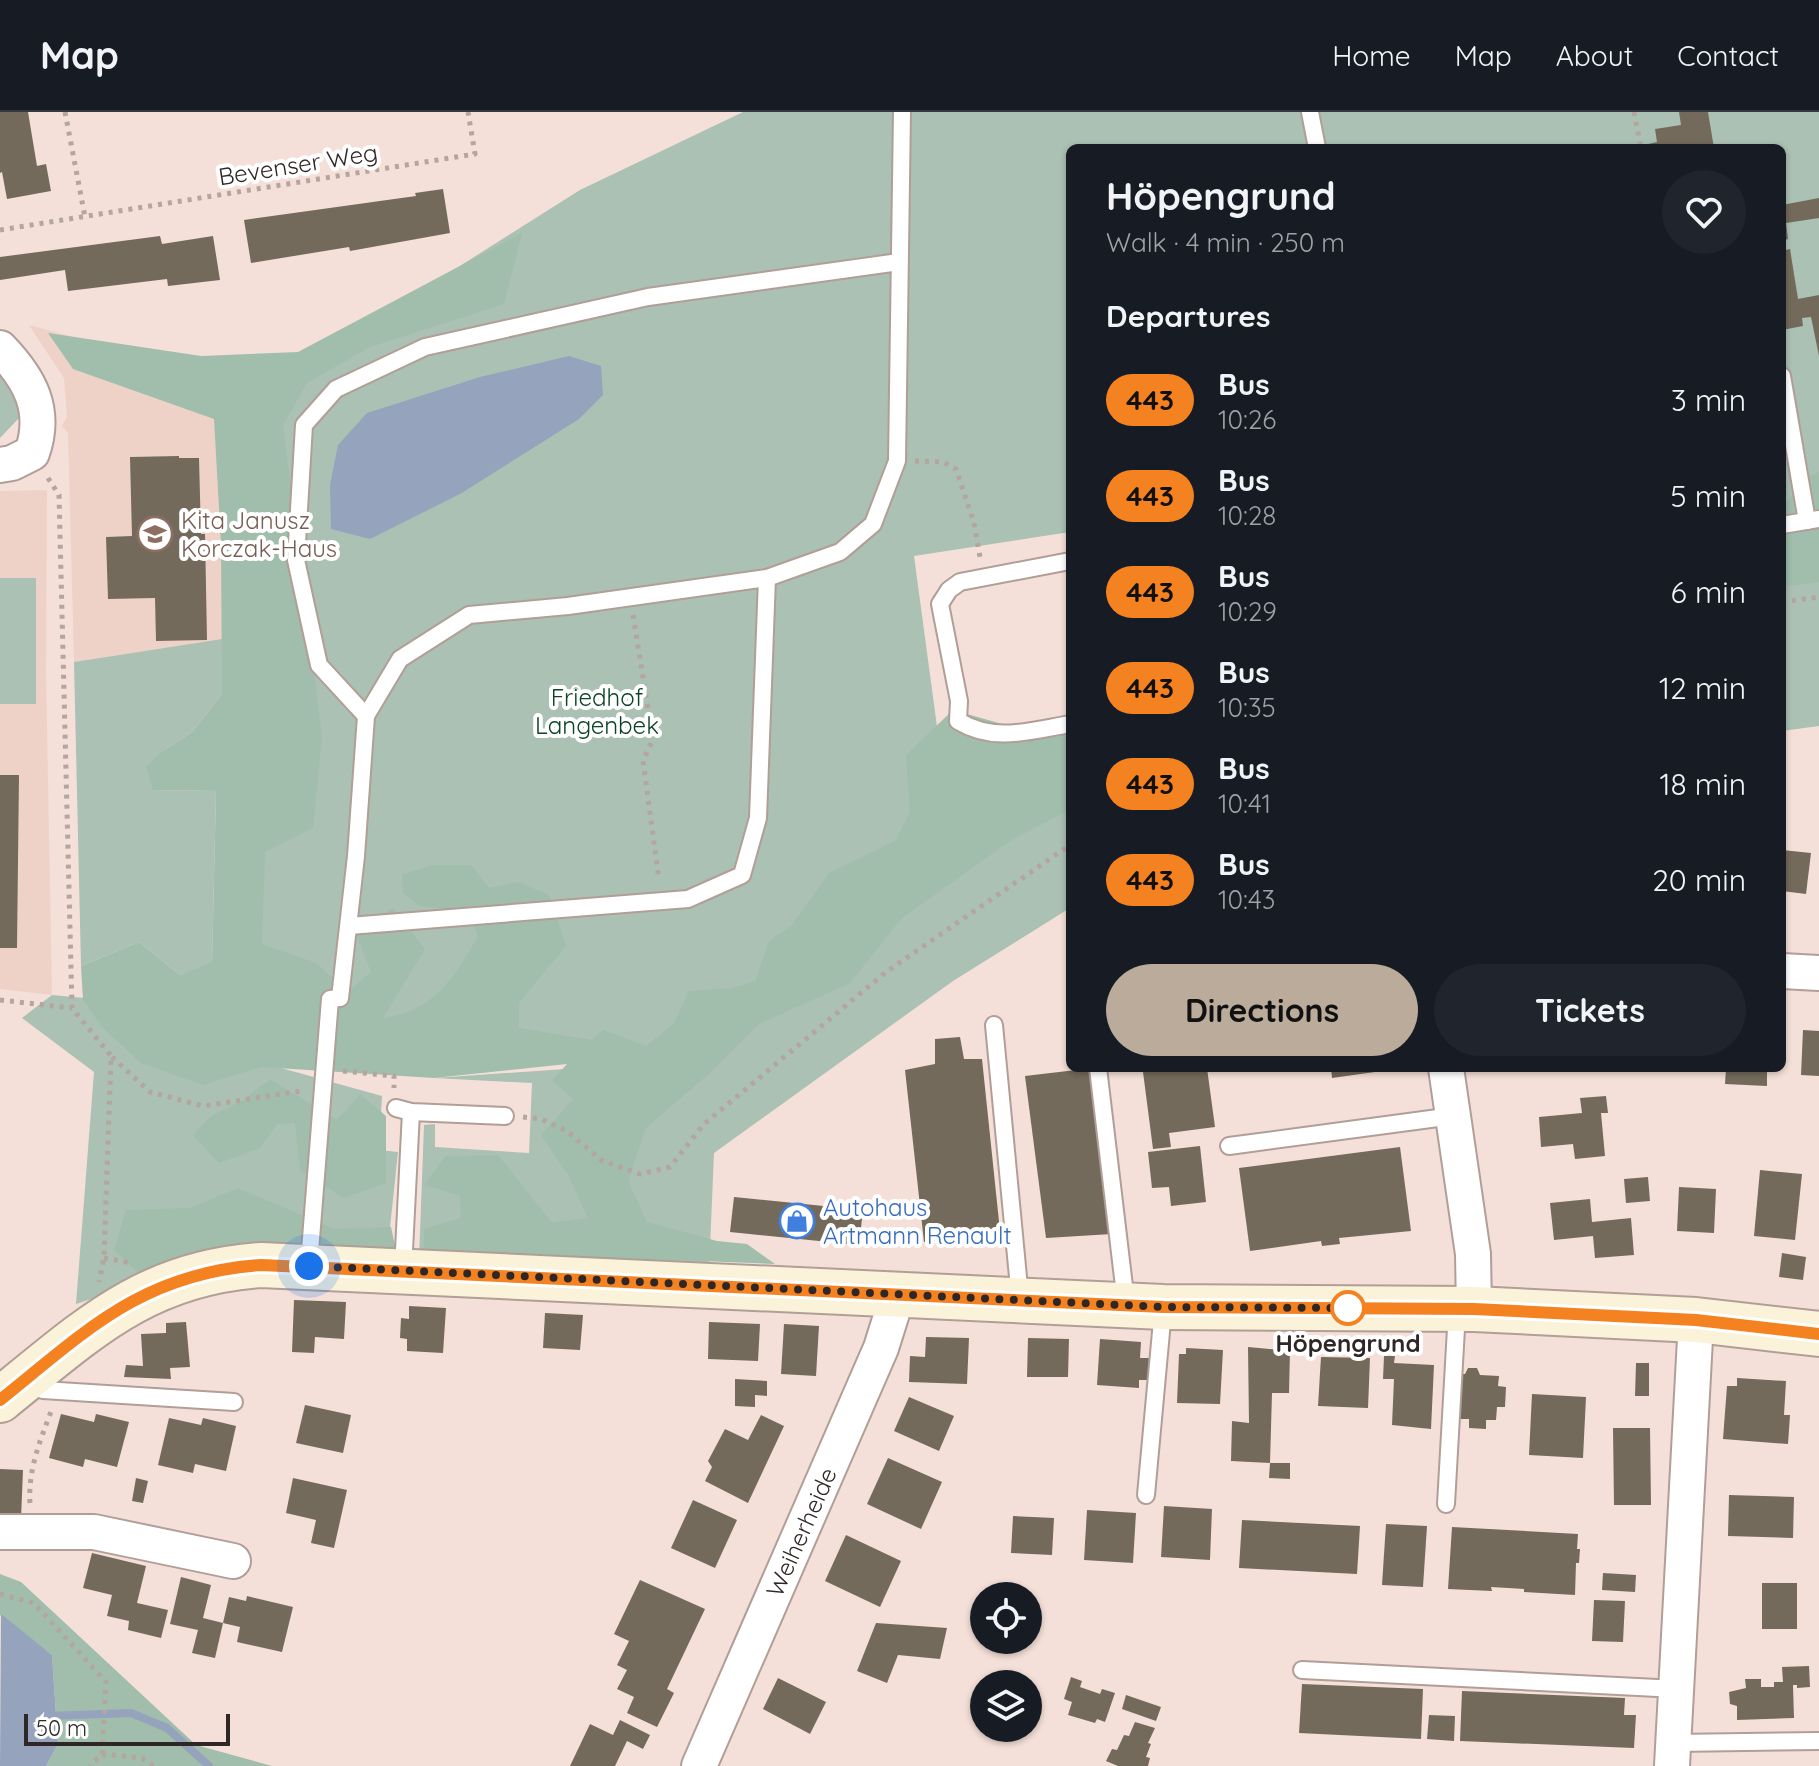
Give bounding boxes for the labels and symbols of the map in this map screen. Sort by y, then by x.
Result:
street label: Bevenser Weg [216,137,380,191]
place label: Kita Janusz Korczak-Haus [181,505,337,563]
school or university icon: Kita Janusz Korczak-Haus [136,515,174,553]
park label: Friedhof Langenbek [535,682,659,740]
place label: Autohaus Artmann Renault [823,1192,1012,1250]
shop icon: Autohaus Artmann Renault [778,1202,816,1240]
your location [289,1246,329,1286]
marker: Höpengrund [1331,1291,1365,1325]
place label: Höpengrund [1276,1328,1420,1358]
street label: Weiherheide [759,1463,843,1601]
scale bar [24,1710,230,1746]

